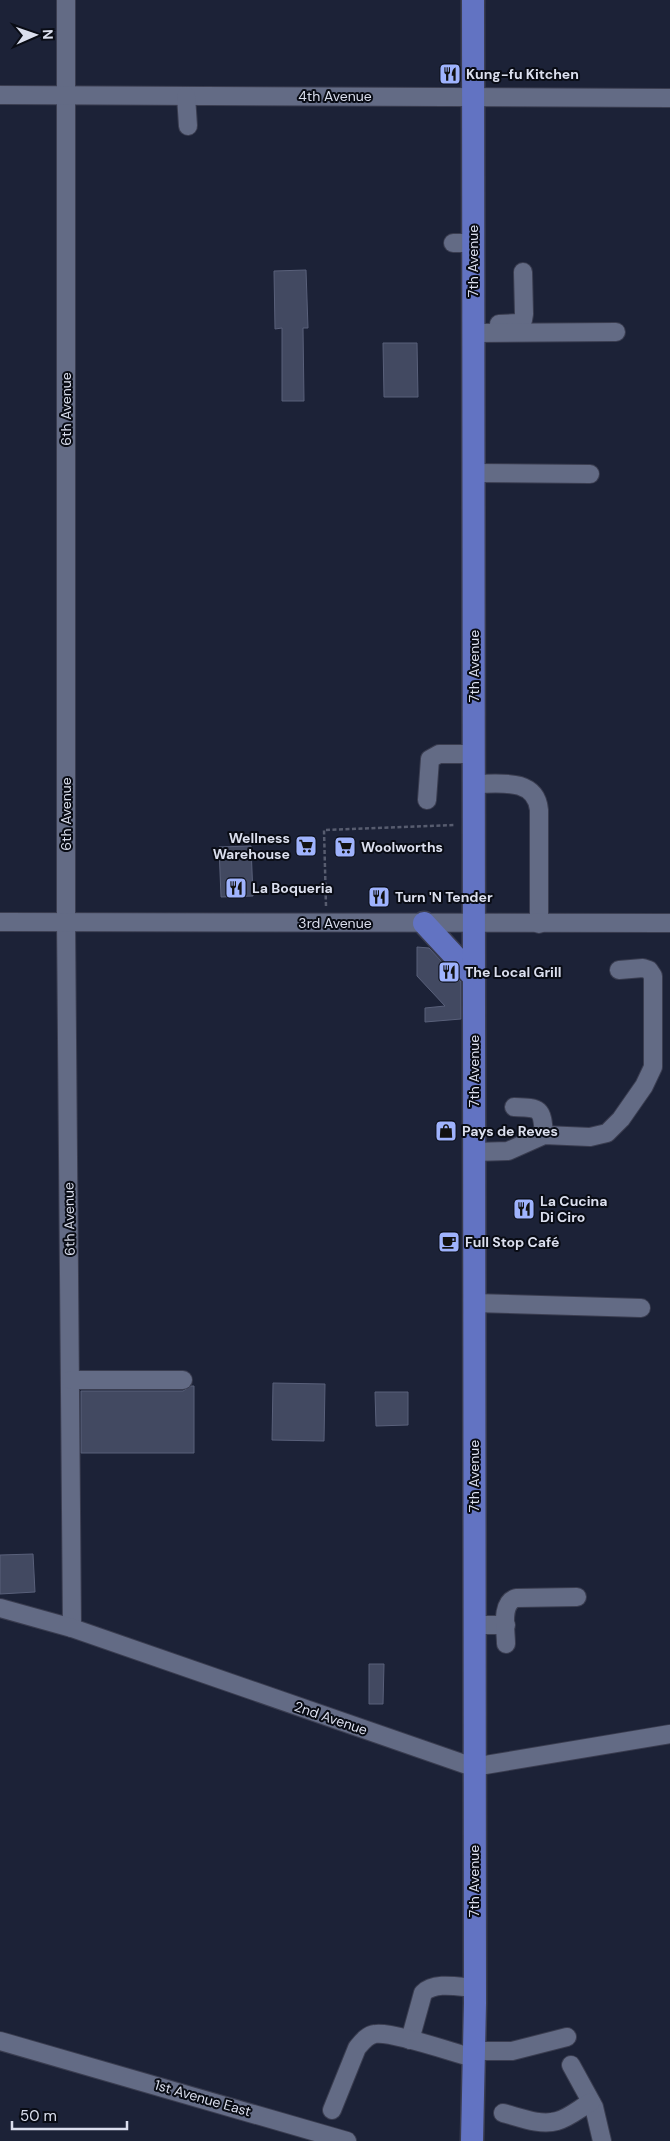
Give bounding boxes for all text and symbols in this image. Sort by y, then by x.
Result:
north arrow [10,10,60,60]
text: N [39,29,57,40]
restaurant icon: Kung-fu Kitchen [438,62,462,86]
place label: Kung-fu Kitchen [466,65,579,83]
street label: 4th Avenue [298,87,372,105]
street label: 7th Avenue [464,225,482,297]
street label: 6th Avenue [57,372,75,446]
street label: 7th Avenue [465,630,483,702]
street label: 6th Avenue [57,777,75,851]
place label: Wellness Warehouse [213,829,290,863]
supermarket icon: Wellness Warehouse [294,834,318,858]
supermarket icon: Woolworths [333,835,357,859]
place label: Woolworths [361,838,443,856]
restaurant icon: La Boqueria [224,876,248,900]
place label: La Boqueria [252,879,333,897]
restaurant icon: Turn 'N Tender [367,885,391,909]
place label: Turn 'N Tender [395,888,493,906]
street label: 3rd Avenue [298,914,372,932]
restaurant icon: The Local Grill [437,960,461,984]
place label: The Local Grill [465,963,561,981]
street label: 7th Avenue [465,1035,483,1107]
shop icon: Pays de Reves [434,1119,458,1143]
place label: Pays de Reves [462,1122,558,1140]
street label: 6th Avenue [59,1182,79,1256]
place label: La Cucina Di Ciro [540,1192,607,1226]
restaurant icon: La Cucina Di Ciro [512,1197,536,1221]
cafe icon: Full Stop Café [437,1230,461,1254]
place label: Full Stop Café [465,1233,559,1251]
street label: 7th Avenue [465,1440,483,1512]
street label: 2nd Avenue [292,1697,370,1739]
street label: 7th Avenue [465,1845,483,1917]
street label: 1st Avenue East [153,2076,253,2120]
scale bar [12,2098,128,2130]
text: 50 m [20,2106,57,2126]

